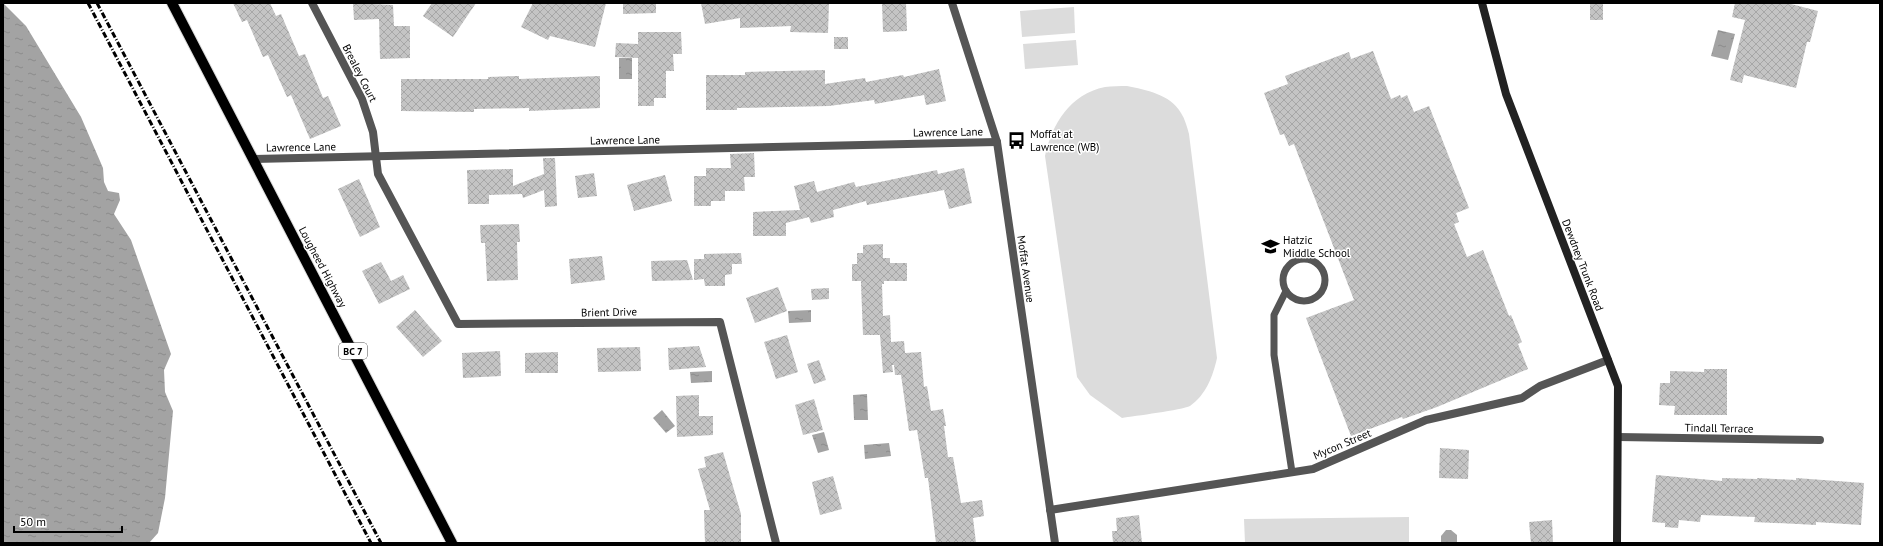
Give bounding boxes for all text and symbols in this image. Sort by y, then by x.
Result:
street label: Brealey Court [339,42,381,104]
street label: Lawrence Lane [913,124,984,140]
place label: Moffat at Lawrence (WB) [1030,127,1099,154]
bus stop icon: Moffat at Lawrence (WB) [1007,130,1027,150]
street label: Lawrence Lane [590,132,661,148]
street label: Lawrence Lane [266,139,337,155]
street label: Dewdney Trunk Road [1559,217,1607,313]
street label: Lougheed Highway [296,224,351,311]
place label: Hatzic Middle School [1283,233,1351,260]
street label: Moffat Avenue [1014,235,1038,304]
school or university icon: Hatzic Middle School [1260,236,1280,256]
street label: Brient Drive [581,305,638,319]
road number: BC 7 [339,343,367,359]
street label: Tindall Terrace [1684,420,1754,436]
street label: Mycon Street [1311,425,1373,462]
scale bar [14,508,122,534]
text: 50 m [20,514,46,529]

